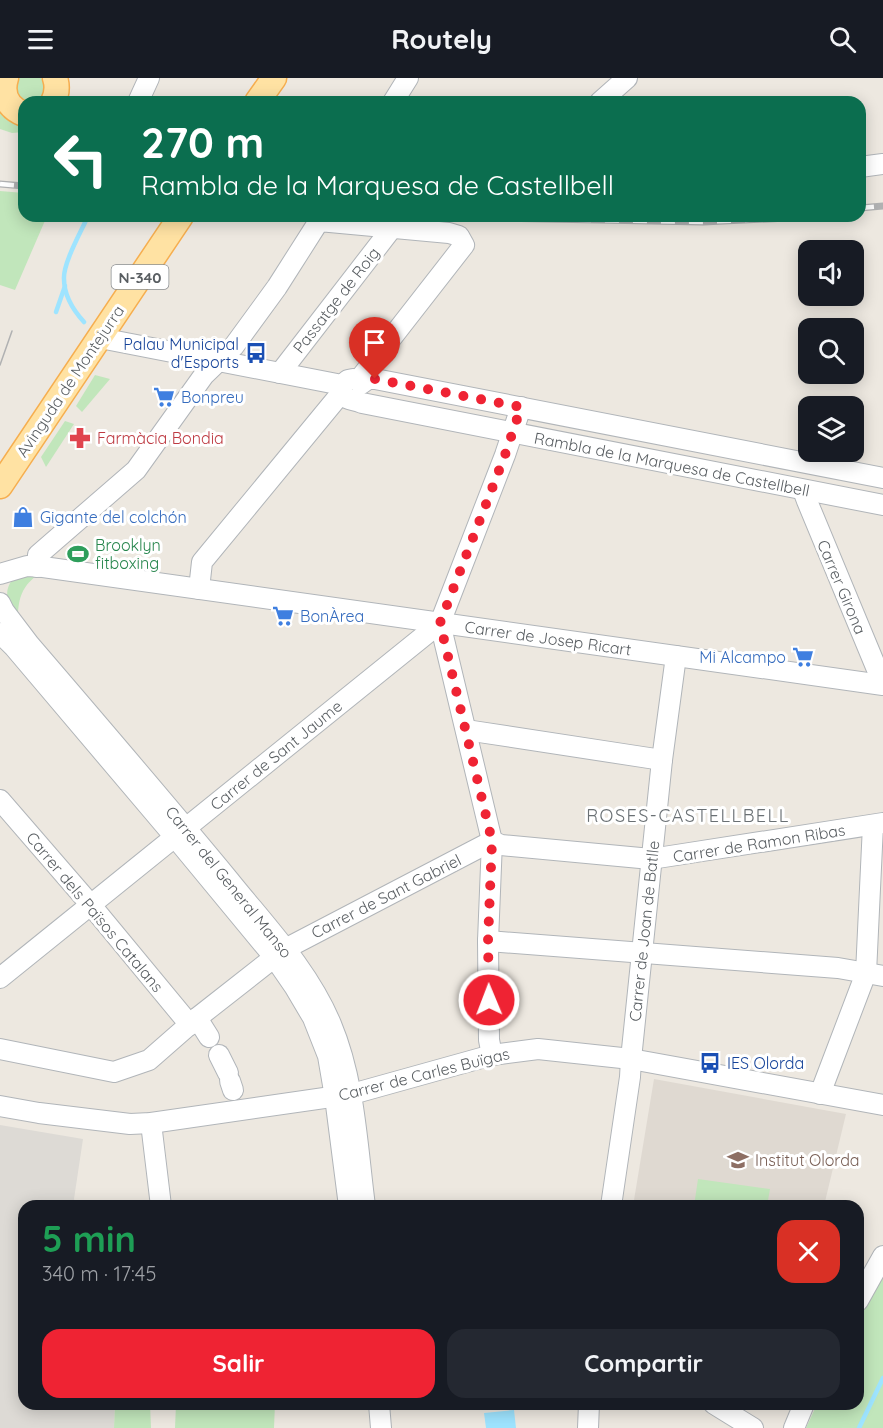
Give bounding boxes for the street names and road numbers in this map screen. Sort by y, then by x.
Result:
street label: Passatge de Roig [288,243,384,357]
road number: N-340 [112,265,168,289]
street label: Avinguda de Montejurra [12,301,128,461]
street label: Rambla de la Marquesa de Castellbell [533,427,811,501]
street label: Carrer Girona [813,537,871,637]
street label: Carrer de Josep Ricart [463,616,633,660]
street label: Carrer de Sant Jaume [206,696,346,814]
street label: Carrer del General Manso [161,802,297,962]
street label: Carrer de Ramon Ribas [671,819,847,867]
street label: Carrer dels Països Catalans [22,828,168,996]
street label: Carrer de Joan de Batlle [625,840,663,1022]
street label: Carrer de Sant Gabriel [308,850,464,942]
street label: Carrer de Carles Buïgas [336,1043,512,1105]

